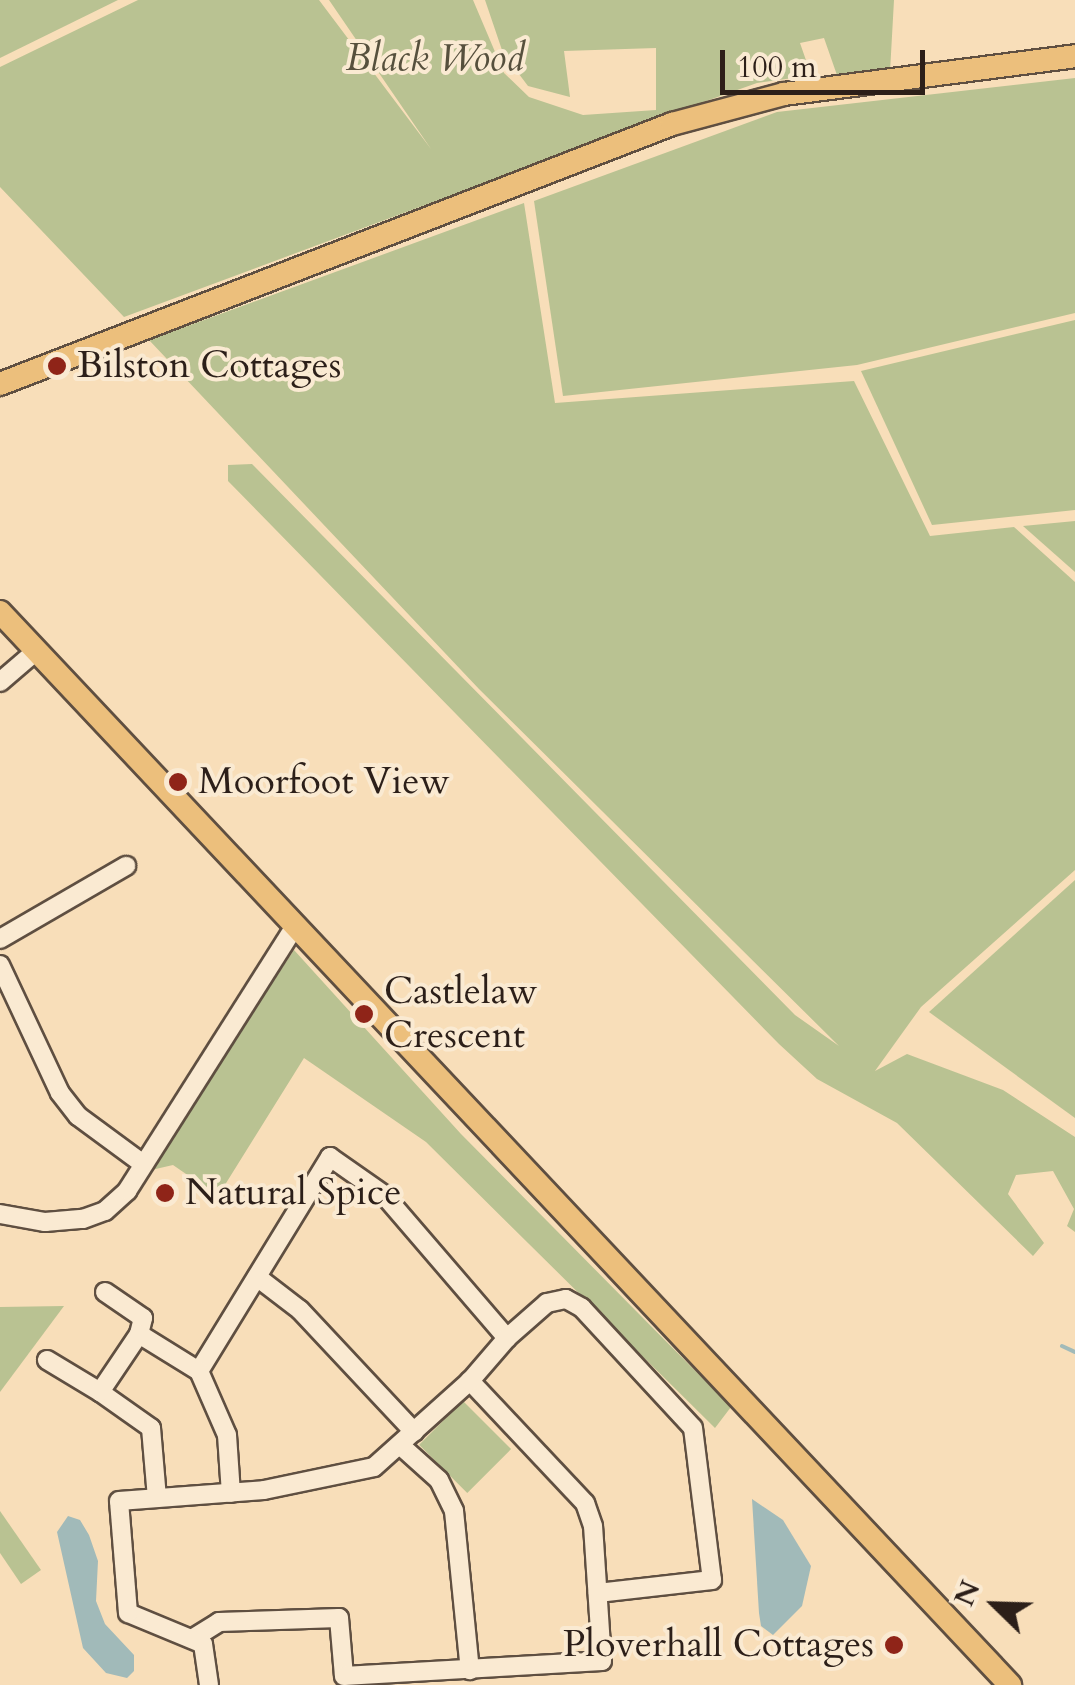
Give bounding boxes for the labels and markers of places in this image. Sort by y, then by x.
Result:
place label: Bilston Cottages [77,343,342,389]
marker: Bilston Cottages [46,355,68,377]
place label: Moorfoot View [198,759,450,805]
marker: Moorfoot View [167,771,189,793]
place label: Castlelaw Crescent [384,969,538,1058]
marker: Castlelaw Crescent [353,1003,375,1025]
place label: Natural Spice [185,1170,401,1216]
marker: Natural Spice [154,1182,176,1204]
place label: Ploverhall Cottages [563,1622,874,1668]
marker: Ploverhall Cottages [883,1634,905,1656]

